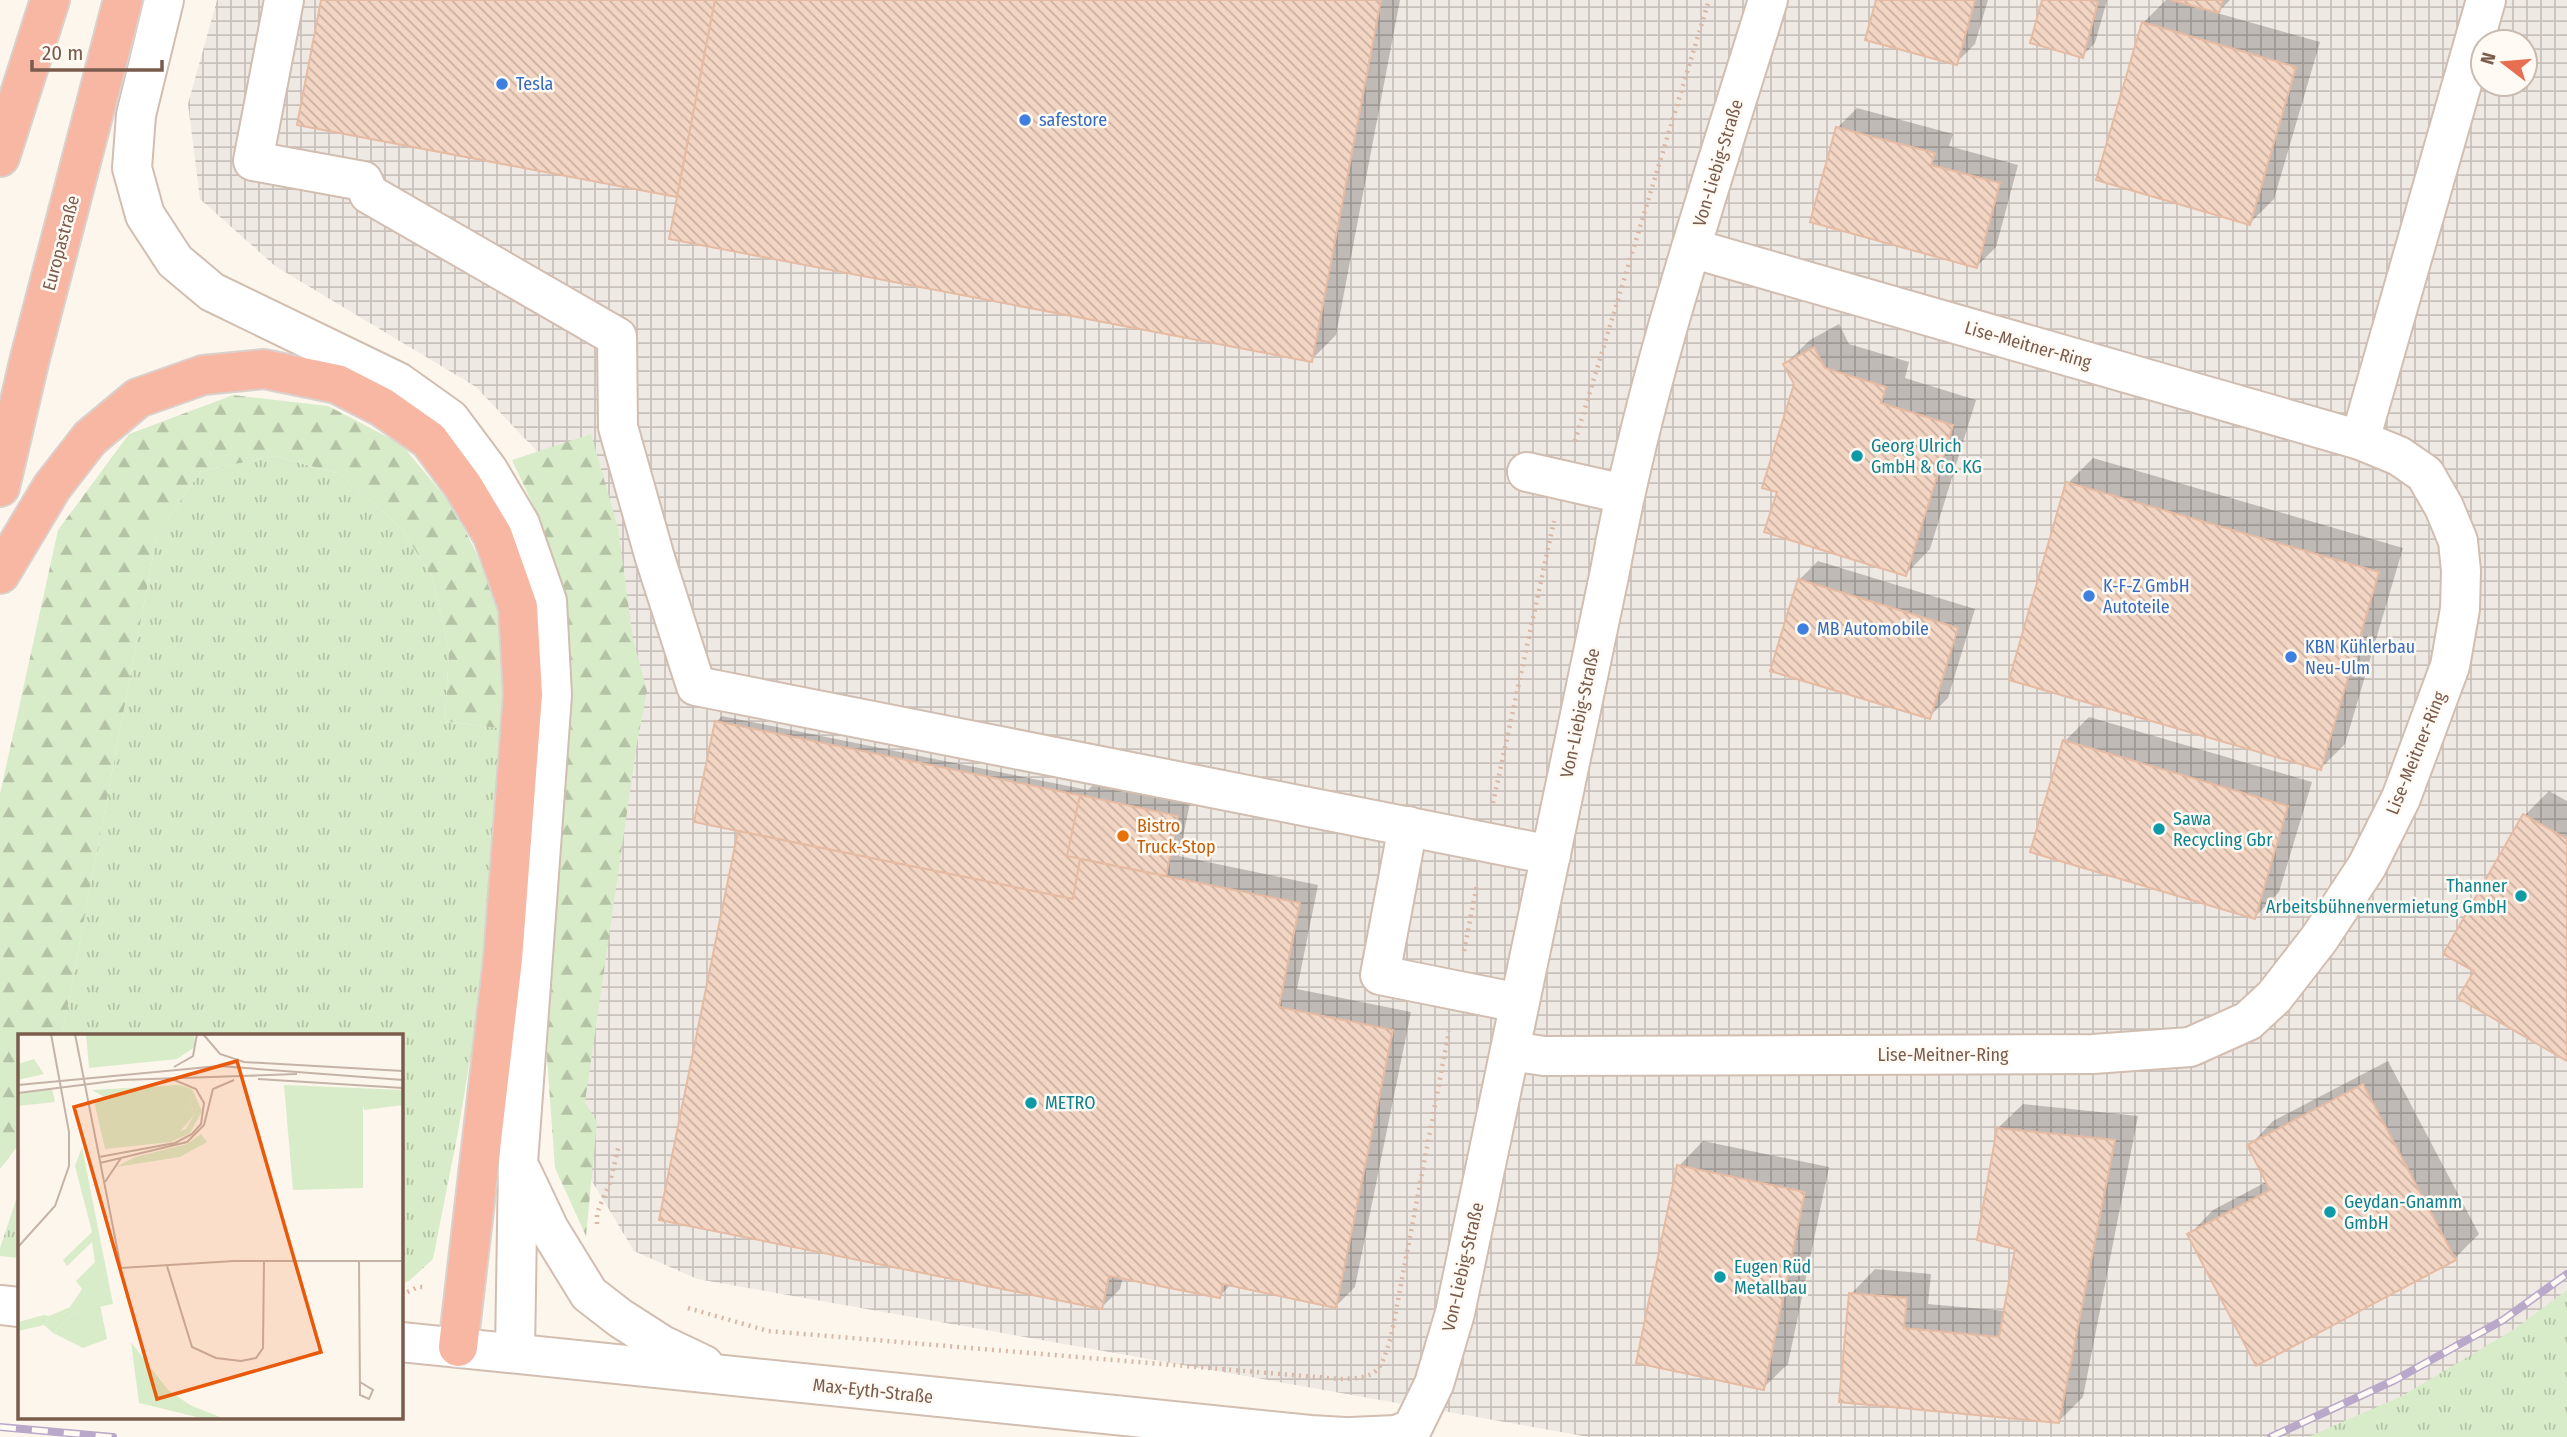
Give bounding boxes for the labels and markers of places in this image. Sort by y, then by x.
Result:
place label: Tesla [516,73,554,95]
marker: Tesla [494,76,510,92]
place label: safestore [1039,109,1107,131]
marker: safestore [1017,112,1033,128]
place label: Georg Ulrich GmbH & Co. KG [1871,435,1982,478]
marker: Georg Ulrich GmbH & Co. KG [1849,448,1865,464]
place label: K-F-Z GmbH Autoteile [2103,575,2190,618]
marker: K-F-Z GmbH Autoteile [2081,588,2097,604]
place label: MB Automobile [1817,618,1929,640]
marker: MB Automobile [1795,621,1811,637]
place label: KBN Kühlerbau Neu-Ulm [2305,636,2415,679]
marker: KBN Kühlerbau Neu-Ulm [2283,649,2299,665]
place label: Sawa Recycling Gbr [2173,808,2273,851]
place label: Bistro Truck-Stop [1137,815,1215,858]
marker: Sawa Recycling Gbr [2151,821,2167,837]
marker: Bistro Truck-Stop [1115,828,1131,844]
place label: Thanner Arbeitsbühnenvermietung GmbH [2266,875,2508,918]
marker: Thanner Arbeitsbühnenvermietung GmbH [2513,888,2529,904]
place label: METRO [1045,1092,1096,1114]
marker: METRO [1023,1095,1039,1111]
place label: Geydan-Gnamm GmbH [2344,1191,2462,1234]
marker: Geydan-Gnamm GmbH [2322,1204,2338,1220]
place label: Eugen Rüd Metallbau [1734,1256,1811,1299]
marker: Eugen Rüd Metallbau [1712,1269,1728,1285]

